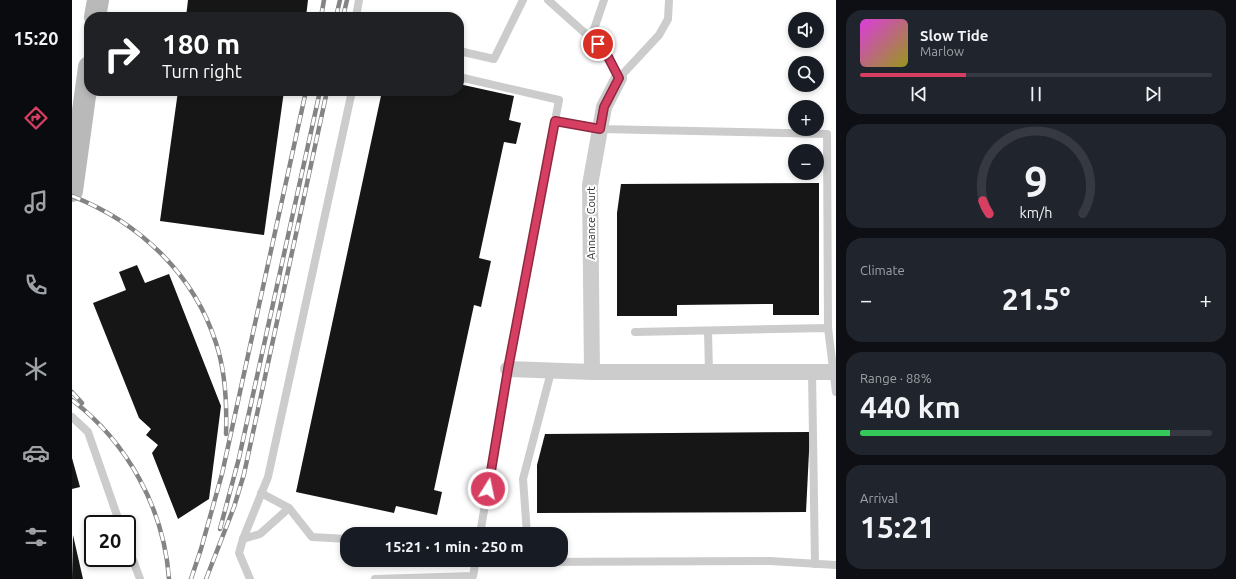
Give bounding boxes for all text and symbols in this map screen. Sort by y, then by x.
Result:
map controls [788,12,824,180]
button: sound [788,12,824,48]
pin [581,27,615,61]
text: Slow Tide [920,27,988,44]
text: 15:20 [13,28,59,48]
icon: right [96,28,148,80]
text: 180 m [162,28,240,59]
icon: arrive [587,33,609,55]
text: Marlow [920,44,964,58]
button: search [788,56,824,92]
text: Turn right [162,61,242,81]
icon: previous [908,83,930,105]
icon: pause [1025,83,1047,105]
icon: next [1142,83,1164,105]
button: + [788,100,824,136]
icon: directions [22,104,50,132]
button: − [788,144,824,180]
text: 9 [1024,158,1048,205]
street label: Annance Court [585,186,597,260]
icon: music [22,188,50,216]
text: km/h [1020,204,1052,220]
text: Climate [860,263,905,277]
icon: phone [22,271,50,299]
text: 21.5° [1002,282,1070,316]
text: − [860,287,872,312]
text: + [1200,287,1212,312]
icon: climate [22,355,50,383]
text: Range · 88% [860,371,932,385]
text: 440 km [860,390,961,424]
icon: car [22,439,50,467]
position arrow [467,468,509,510]
text: Arrival [860,491,898,505]
text: 15:21 [860,510,935,544]
speed limit sign: 20 [84,515,136,567]
icon: filters [22,523,50,551]
text: 15:21 · 1 min · 250 m [385,538,523,555]

